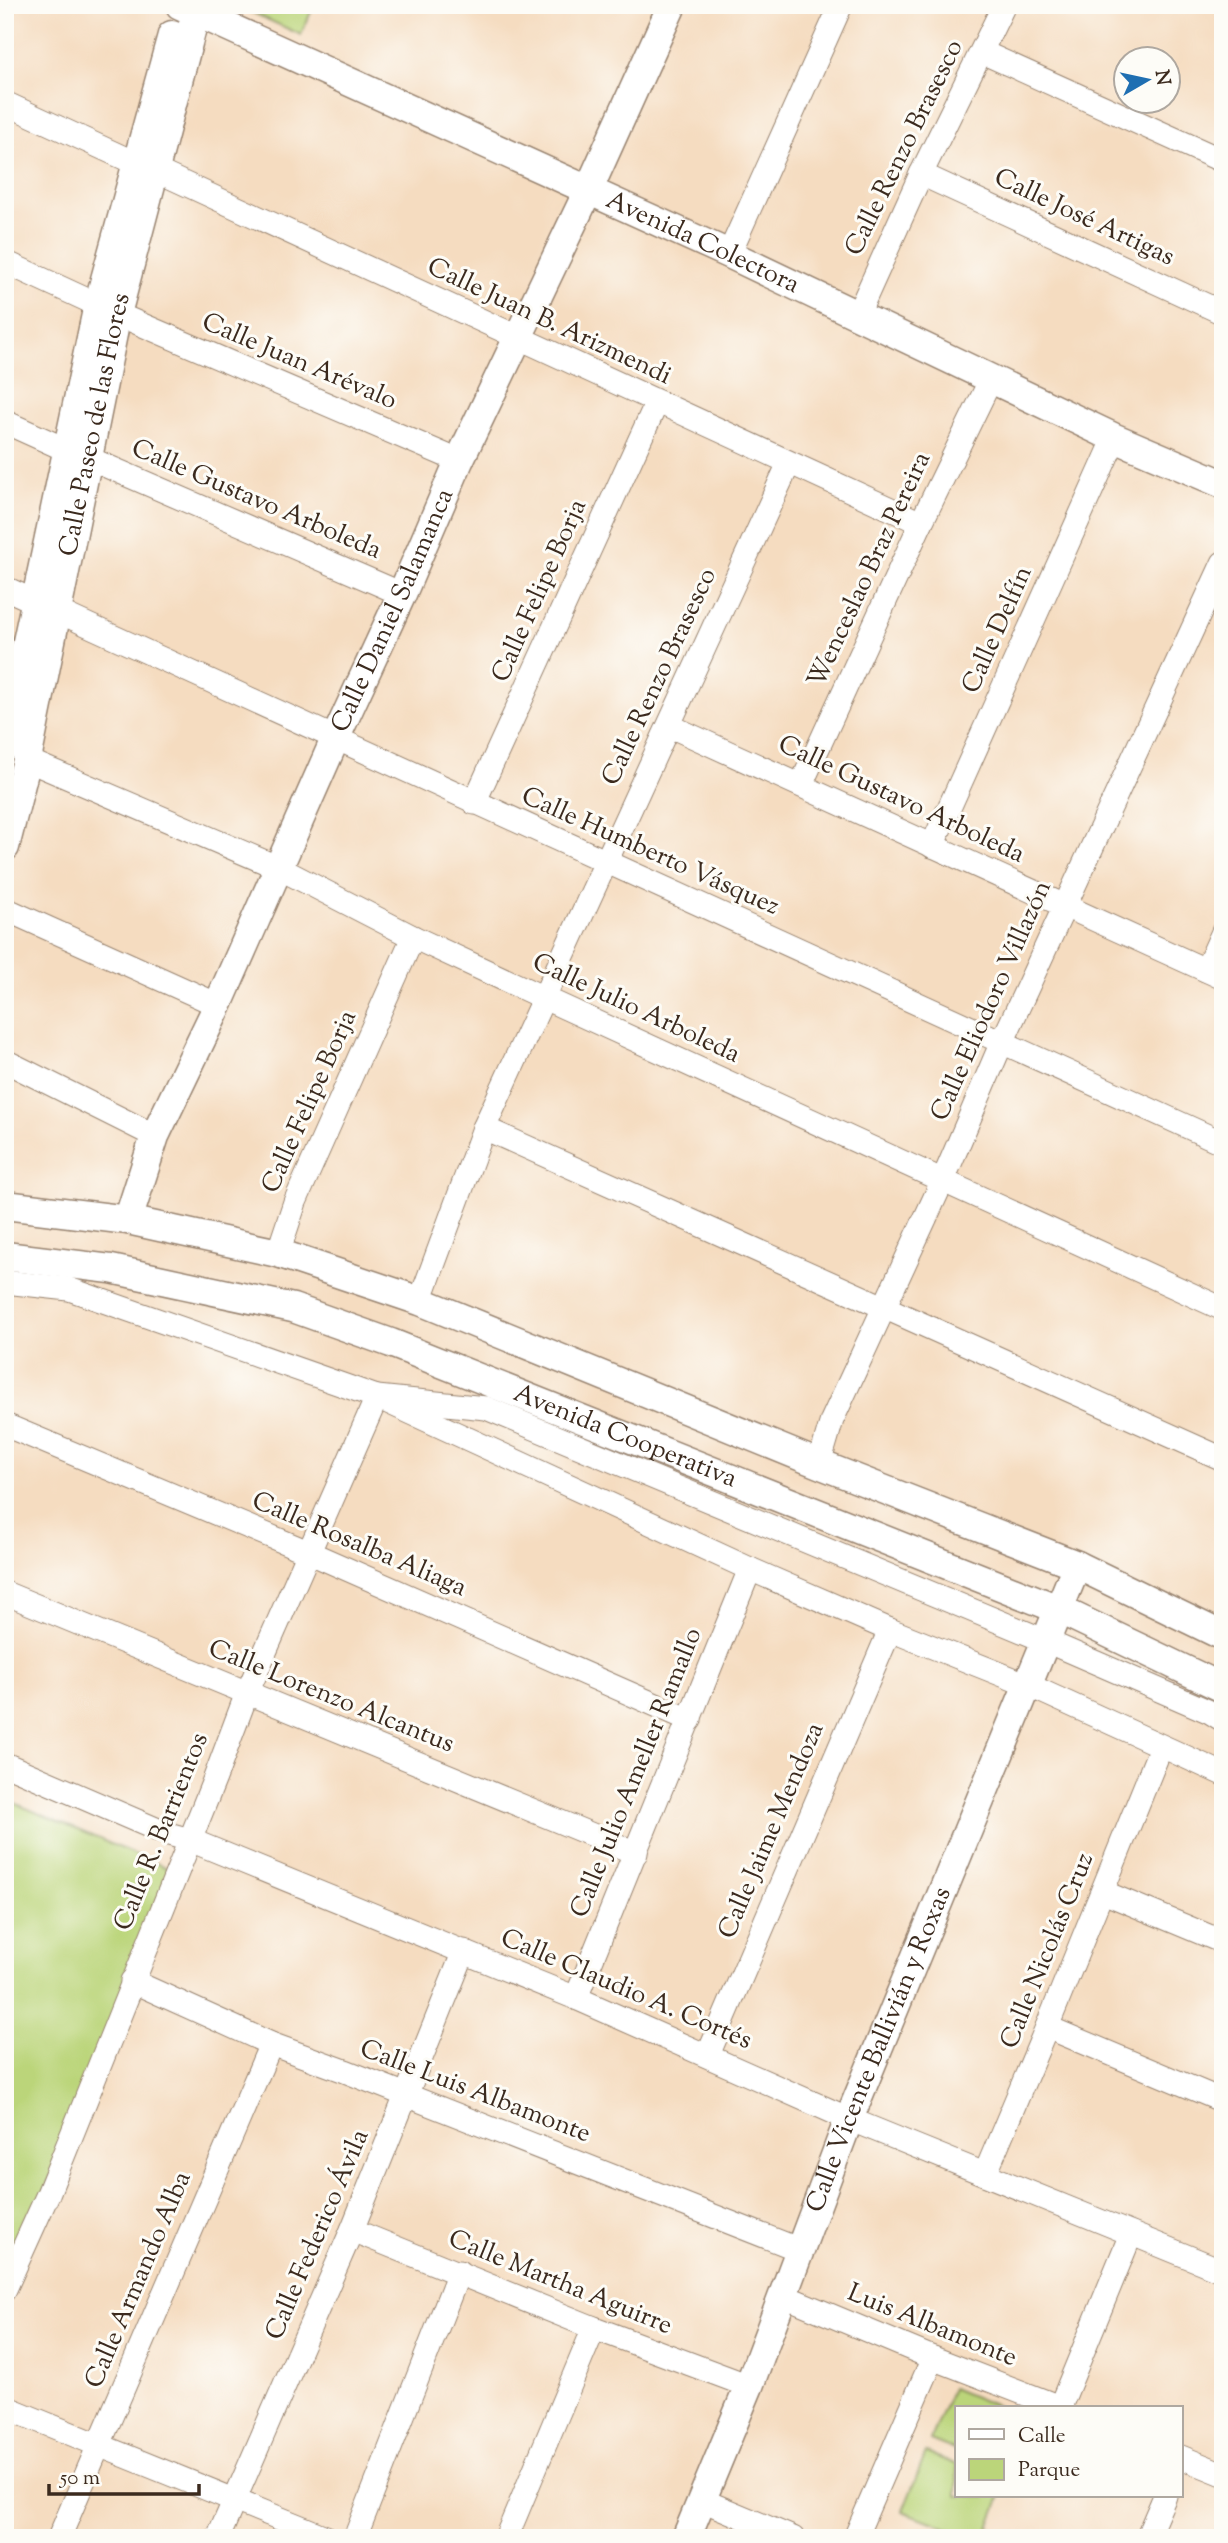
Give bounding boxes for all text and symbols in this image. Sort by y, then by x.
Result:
street label: Calle Renzo Brasesco [837,34,973,262]
north arrow [1112,46,1182,116]
text: N [1147,68,1176,87]
street label: Calle José Artigas [988,160,1180,276]
street label: Avenida Colectora [600,182,806,303]
street label: Calle Juan B. Arizmendi [421,249,677,395]
street label: Calle Paseo de las Flores [50,289,140,559]
street label: Calle Juan Arévalo [196,304,402,420]
street label: Calle Gustavo Arboleda [125,431,387,569]
street label: Wenceslao Braz Pereira [799,446,941,694]
street label: Calle Daniel Salamanca [322,483,463,739]
street label: Calle Felipe Borja [483,494,597,688]
street label: Calle Delfín [953,560,1043,700]
street label: Calle Renzo Brasesco [593,562,727,792]
street label: Calle Gustavo Arboleda [772,727,1030,873]
street label: Calle Humberto Vásquez [515,778,785,926]
street label: Calle Eliodoro Villazón [922,875,1062,1127]
street label: Calle Julio Arboleda [526,945,746,1073]
street label: Calle Felipe Borja [253,1005,367,1199]
street label: Avenida Cooperativa [508,1375,742,1498]
street label: Calle Rosalba Aliaga [246,1483,472,1607]
street label: Calle Julio Ameller Ramallo [562,1622,712,1924]
street label: Calle Lorenzo Alcantus [202,1631,460,1763]
street label: Calle Jaime Mendoza [710,1717,834,1945]
street label: Calle R. Barrientos [105,1727,219,1937]
street label: Calle Nicolás Cruz [992,1847,1104,2055]
street label: Calle Vicente Ballivián y Roxas [797,1881,961,2218]
street label: Calle Claudio A. Cortés [495,1920,757,2060]
street label: Calle Luis Albamonte [354,2031,596,2153]
street label: Calle Federico Ávila [257,2124,379,2346]
street label: Calle Armando Alba [77,2166,201,2394]
street label: Calle Martha Aguirre [442,2221,678,2345]
street label: Luis Albamonte [842,2275,1022,2377]
legend [955,2406,1182,2498]
text: Calle [1018,2422,1066,2452]
scale bar [49,2452,200,2496]
text: Parque [1018,2456,1080,2486]
text: 50 m [59,2464,100,2494]

